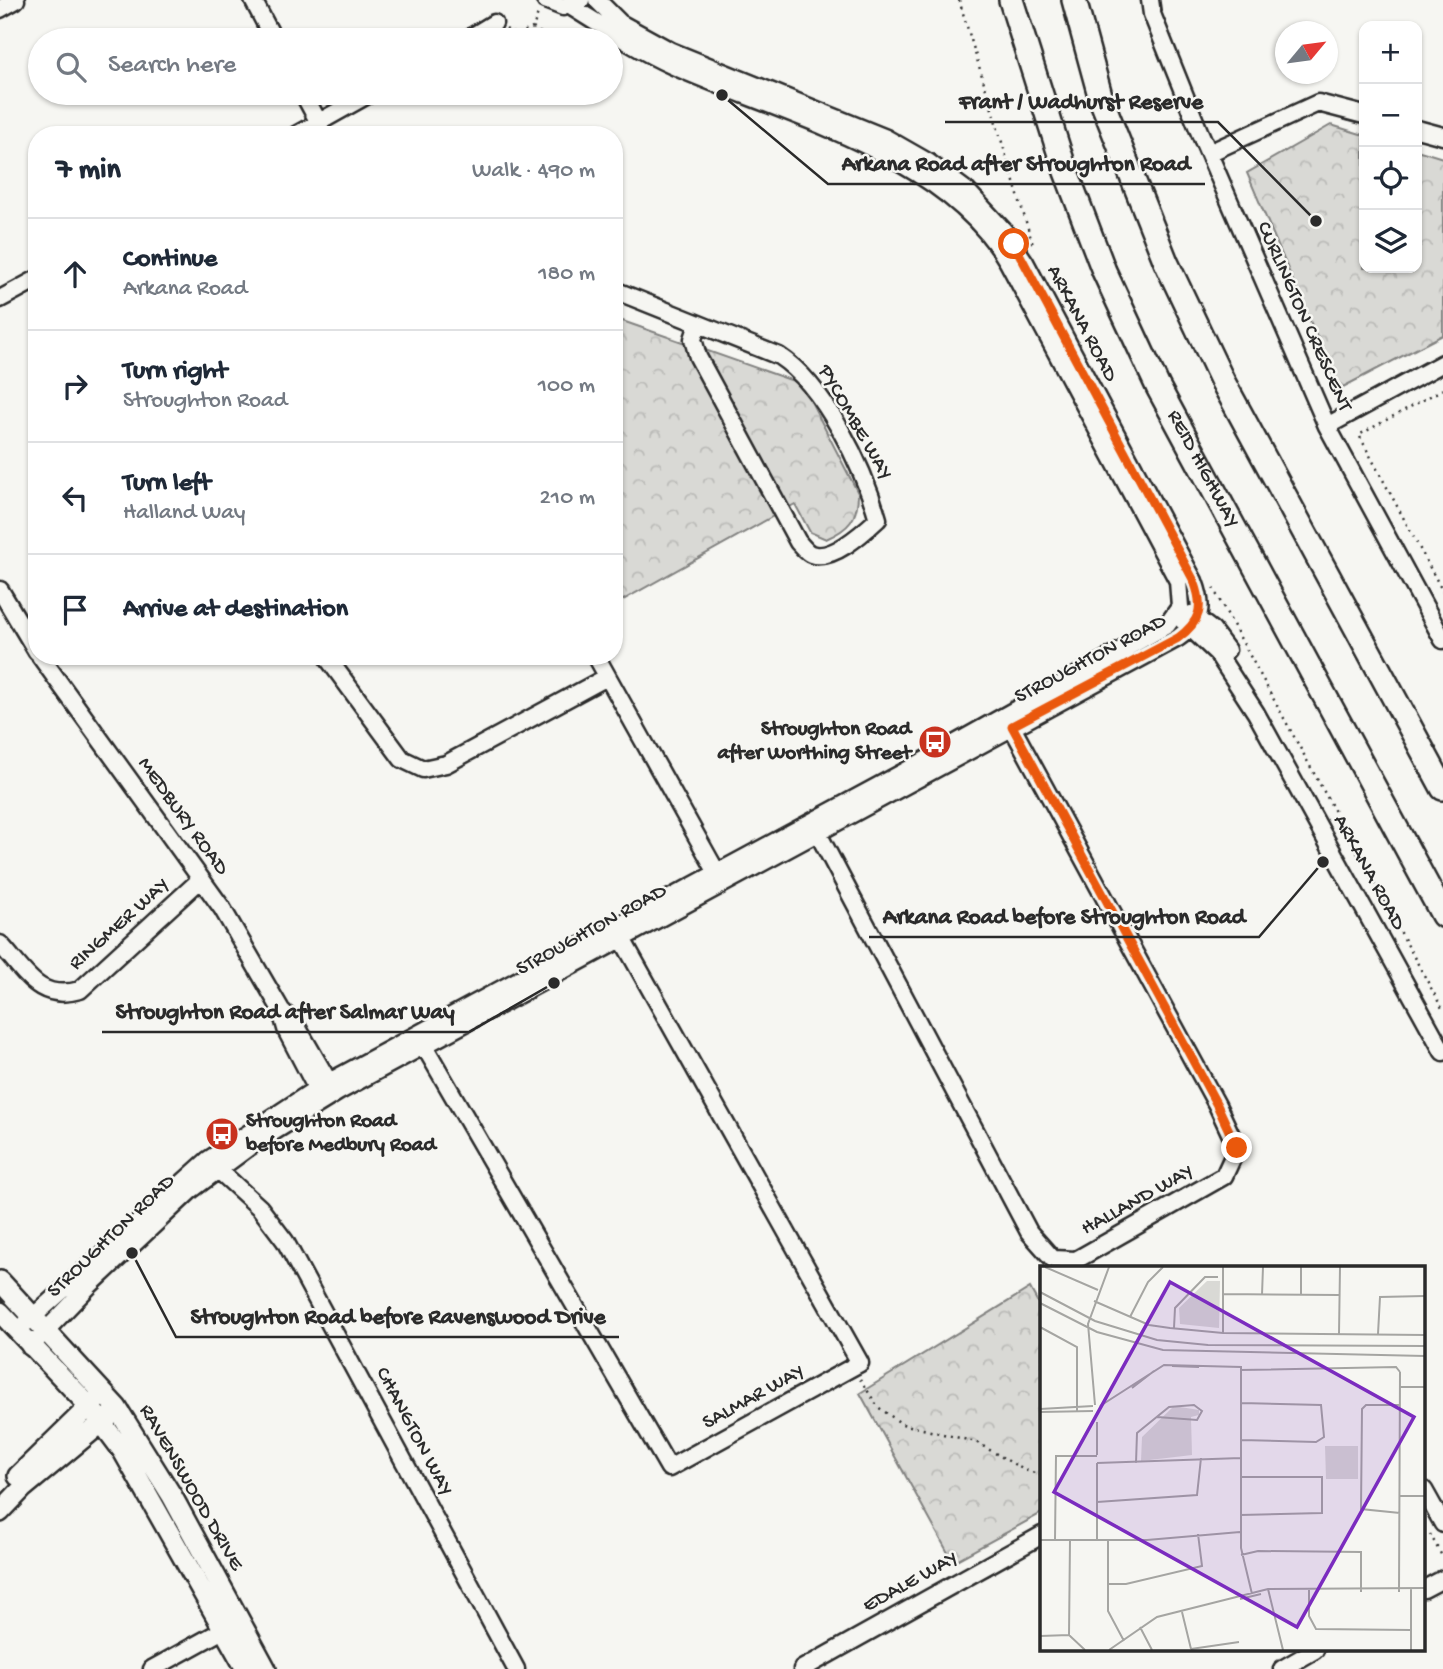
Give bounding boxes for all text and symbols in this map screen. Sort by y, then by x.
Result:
north arrow [1275,21,1338,84]
map controls [1359,21,1422,273]
button: + [1359,21,1422,84]
search box [28,28,623,105]
icon: search [52,48,90,86]
text: Search here [108,51,236,82]
callout: Frant / Wadhurst Reserve [945,78,1218,122]
button: − [1359,84,1422,147]
text: Frant / Wadhurst Reserve [958,90,1204,117]
callout: Arkana Road after Stroughton Road [828,140,1205,184]
button: locate [1359,147,1422,210]
text: Arkana Road after Stroughton Road [841,152,1193,179]
text: 7 min [56,154,121,189]
text: Walk · 490 m [472,158,595,185]
button: layers [1359,210,1422,273]
street label: CURLINGTON CRESCENT [1250,218,1356,417]
route start [998,228,1029,259]
text: Continue [123,245,217,276]
icon: ahead [56,255,94,293]
text: 180 m [538,261,595,288]
street label: ARKANA ROAD [1040,262,1122,387]
text: Arkana Road [123,276,247,303]
text: Turn right [123,357,227,388]
street label: PYCOMBE WAY [810,360,897,485]
icon: right [56,367,94,405]
text: 100 m [538,373,595,400]
text: Stroughton Road [123,388,287,415]
street label: REID HIGHWAY [1160,406,1244,532]
text: Turn left [123,469,211,500]
icon: left [56,479,94,517]
text: 210 m [540,485,595,512]
text: Halland Way [123,500,245,527]
icon: arrive [56,591,94,629]
text: Arrive at destination [123,595,348,626]
street label: STROUGHTON ROAD [1011,609,1171,710]
place label: Stroughton Road after Worthing Street [717,718,914,767]
bus stop icon: Stroughton Road after Worthing Street [916,723,954,761]
street label: MEDBURY ROAD [131,753,233,881]
street label: ARKANA ROAD [1326,811,1410,935]
street label: RINGMER WAY [65,873,175,977]
street label: STROUGHTON ROAD [512,879,672,983]
callout: Arkana Road before Stroughton Road [869,893,1259,937]
text: Arkana Road before Stroughton Road [882,905,1248,932]
callout: Stroughton Road after Salmar Way [102,988,469,1032]
text: Stroughton Road after Salmar Way [115,1000,455,1027]
place label: Stroughton Road before Medbury Road [245,1110,438,1159]
bus stop icon: Stroughton Road before Medbury Road [203,1115,241,1153]
route end [1221,1132,1252,1163]
street label: HALLAND WAY [1077,1160,1199,1242]
street label: STROUGHTON ROAD [43,1169,181,1304]
inset map [1040,1266,1426,1652]
callout: Stroughton Road before Ravenswood Drive [176,1293,619,1337]
text: Stroughton Road before Ravenswood Drive [190,1305,607,1332]
street label: SALMAR WAY [699,1360,809,1436]
street label: CHANGTON WAY [369,1363,457,1501]
street label: RAVENSWOOD DRIVE [132,1400,248,1576]
street label: EDALE WAY [859,1547,963,1619]

